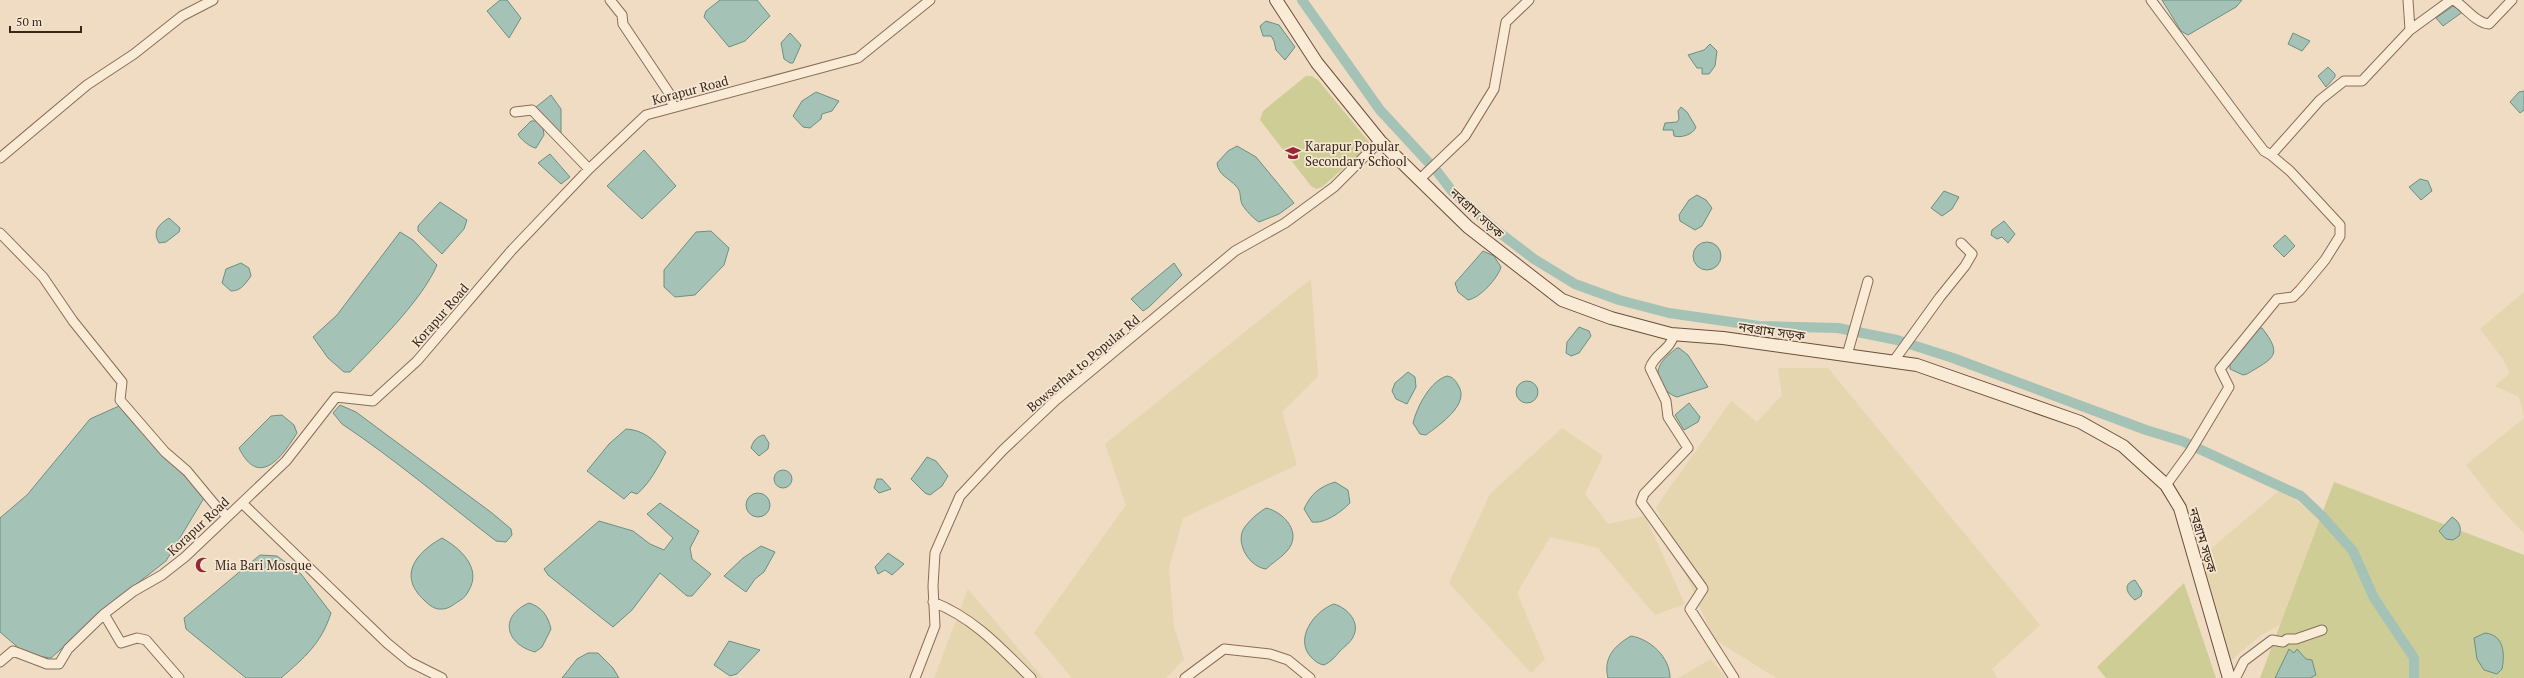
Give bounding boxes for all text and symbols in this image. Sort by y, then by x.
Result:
scale bar [10,8,81,34]
text: 50 m [16,14,43,29]
street label: Korapur Road [650,71,730,109]
place label: Karapur Popular Secondary School [1305,137,1407,170]
school or university icon: Karapur Popular Secondary School [1284,144,1302,162]
street label: নবগ্রাম সড়ক [1445,183,1508,242]
street label: Korapur Road [407,279,473,351]
street label: Bowserhat to Popular Rd [1023,310,1143,416]
street label: নবগ্রাম সড়ক [1737,317,1807,345]
street label: Korapur Road [163,493,233,559]
street label: নবগ্রাম সড়ক [2184,504,2222,575]
mosque icon: Mia Bari Mosque [194,556,212,574]
place label: Mia Bari Mosque [215,556,312,574]

